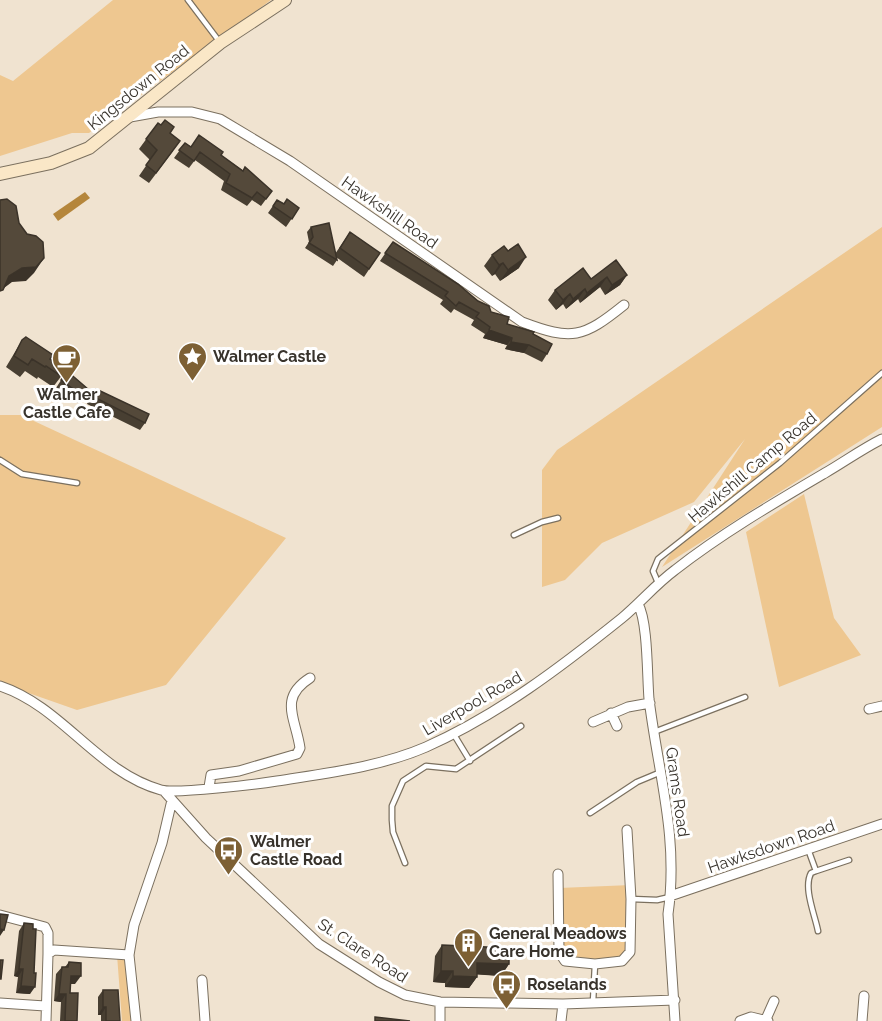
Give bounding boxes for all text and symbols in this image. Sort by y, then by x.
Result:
street label: Kingsdown Road [84,41,193,134]
street label: Hawkshill Road [338,172,441,253]
place icon: Walmer Castle [176,340,208,382]
cafe icon: Walmer Castle Cafe [51,342,83,384]
place label: Walmer Castle [213,347,327,366]
place label: Walmer Castle Cafe [23,385,112,422]
street label: Hawkshill Camp Road [684,408,820,526]
street label: Liverpool Road [419,667,525,739]
street label: Grams Road [662,746,693,838]
street label: Hawksdown Road [705,816,837,877]
place label: Walmer Castle Road [250,832,342,869]
bus stop icon: Walmer Castle Road [213,834,245,876]
street label: St. Clare Road [314,914,411,987]
place label: General Meadows Care Home [489,924,627,961]
building icon: General Meadows Care Home [452,926,484,968]
bus stop icon: Roselands [490,968,522,1010]
place label: Roselands [527,975,607,994]

